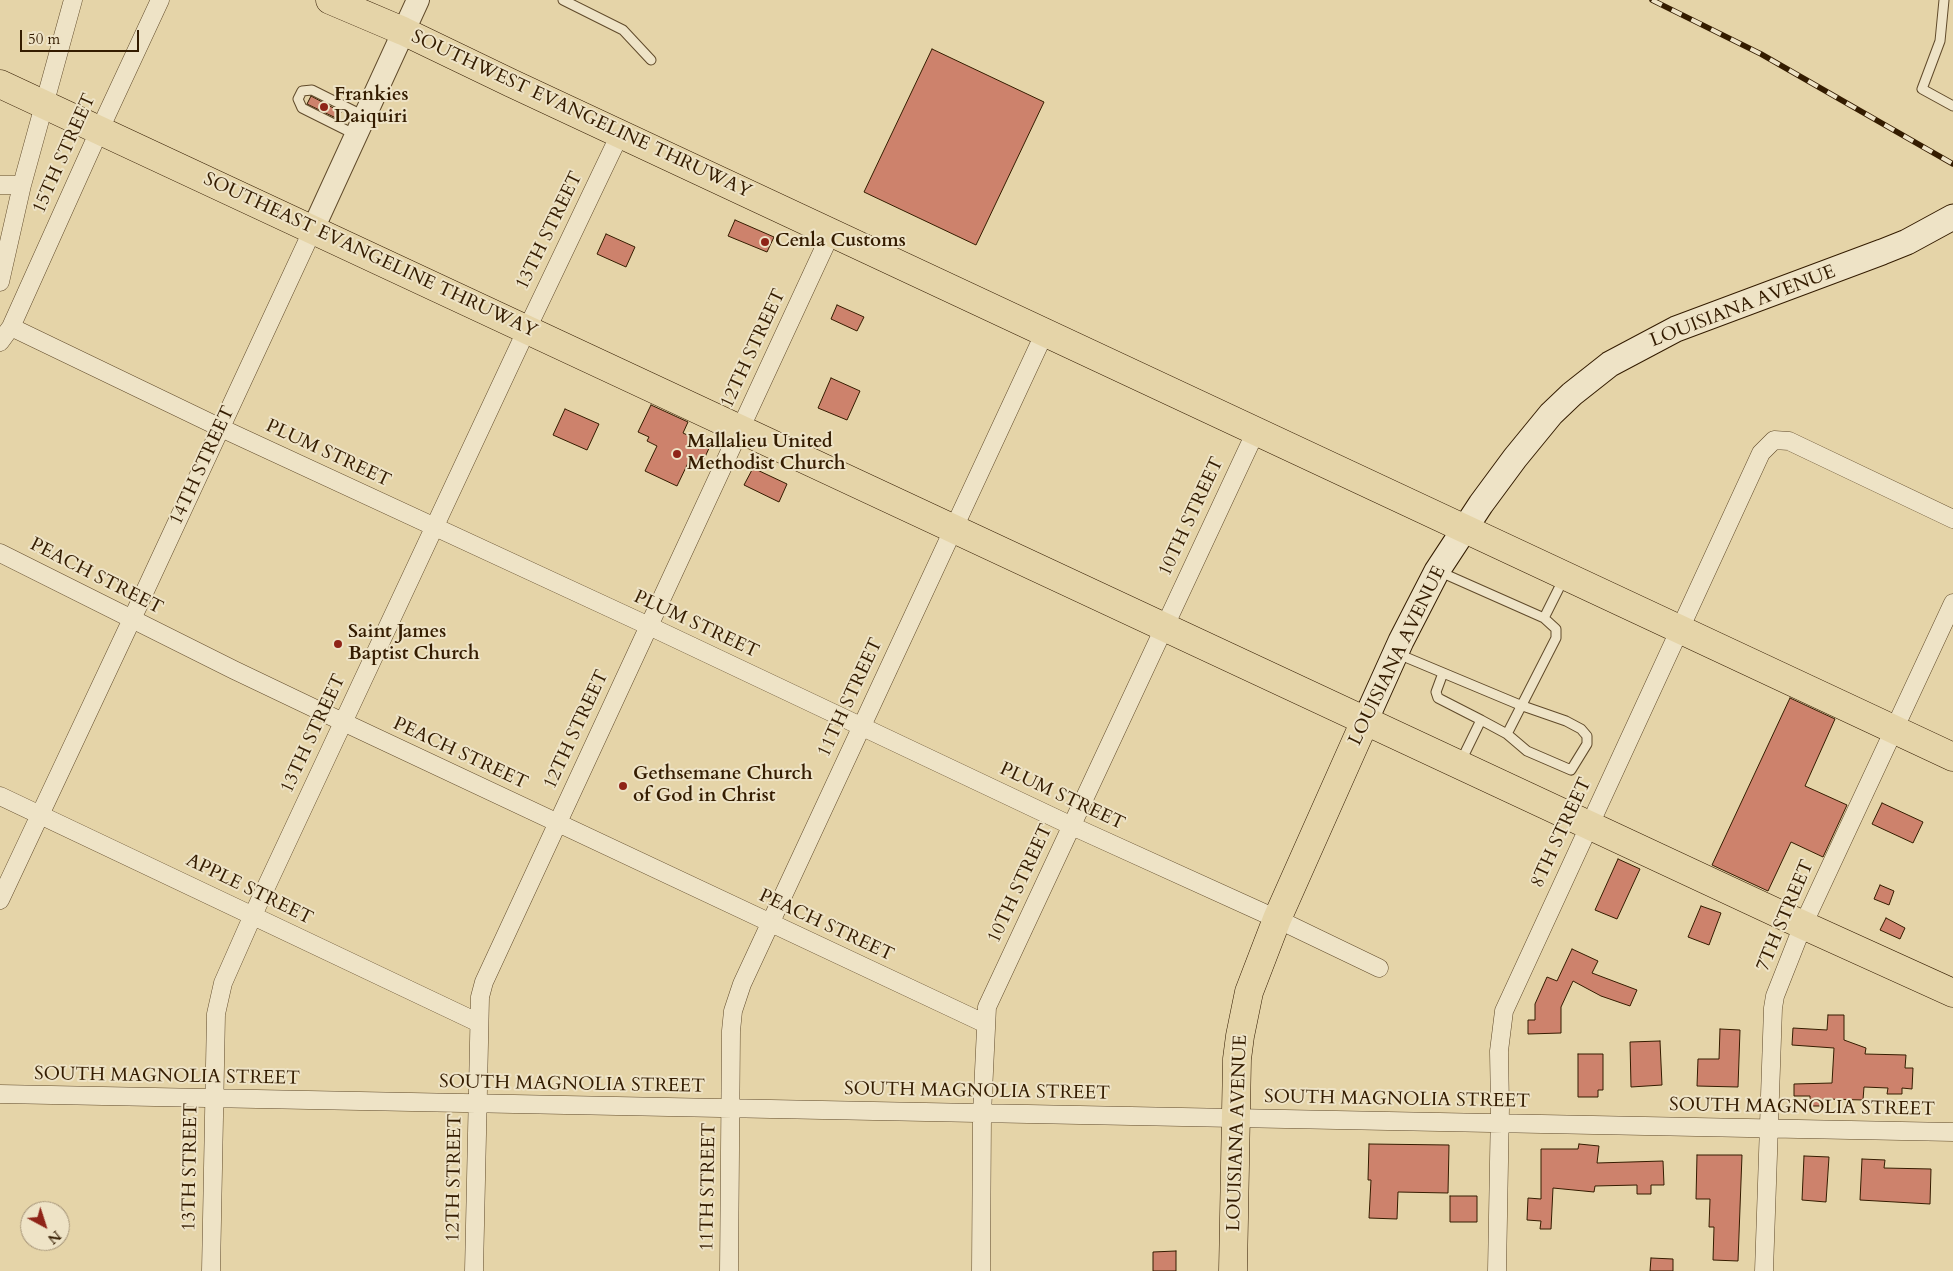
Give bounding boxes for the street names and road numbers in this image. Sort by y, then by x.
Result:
street label: SOUTHWEST EVANGELINE THRUWAY [407,26,755,204]
street label: 15TH STREET [28,91,102,217]
street label: SOUTHEAST EVANGELINE THRUWAY [200,168,540,344]
street label: 13TH STREET [512,168,588,294]
street label: LOUISIANA AVENUE [1647,261,1839,353]
street label: 12TH STREET [717,286,791,412]
street label: 14TH STREET [166,403,240,529]
street label: PLUM STREET [262,415,394,493]
street label: 10TH STREET [1155,454,1229,580]
street label: PEACH STREET [26,534,166,620]
street label: LOUISIANA AVENUE [1345,563,1451,749]
street label: PLUM STREET [630,586,762,664]
street label: 11TH STREET [814,635,888,761]
street label: 12TH STREET [540,667,614,793]
street label: 13TH STREET [277,671,351,797]
street label: PEACH STREET [389,713,531,795]
street label: PLUM STREET [996,758,1128,836]
street label: 8TH STREET [1527,774,1597,892]
street label: 10TH STREET [984,821,1058,947]
street label: APPLE STREET [182,849,316,931]
street label: 7TH STREET [1752,857,1820,975]
street label: PEACH STREET [755,885,897,967]
street label: LOUISIANA AVENUE [1223,1034,1253,1232]
street label: SOUTH MAGNOLIA STREET [34,1063,300,1091]
street label: SOUTH MAGNOLIA STREET [439,1071,705,1099]
street label: SOUTH MAGNOLIA STREET [844,1078,1110,1106]
street label: SOUTH MAGNOLIA STREET [1264,1086,1530,1114]
street label: SOUTH MAGNOLIA STREET [1669,1094,1935,1122]
street label: 13TH STREET [178,1103,204,1231]
street label: 12TH STREET [442,1114,468,1242]
street label: 11TH STREET [696,1123,722,1251]

